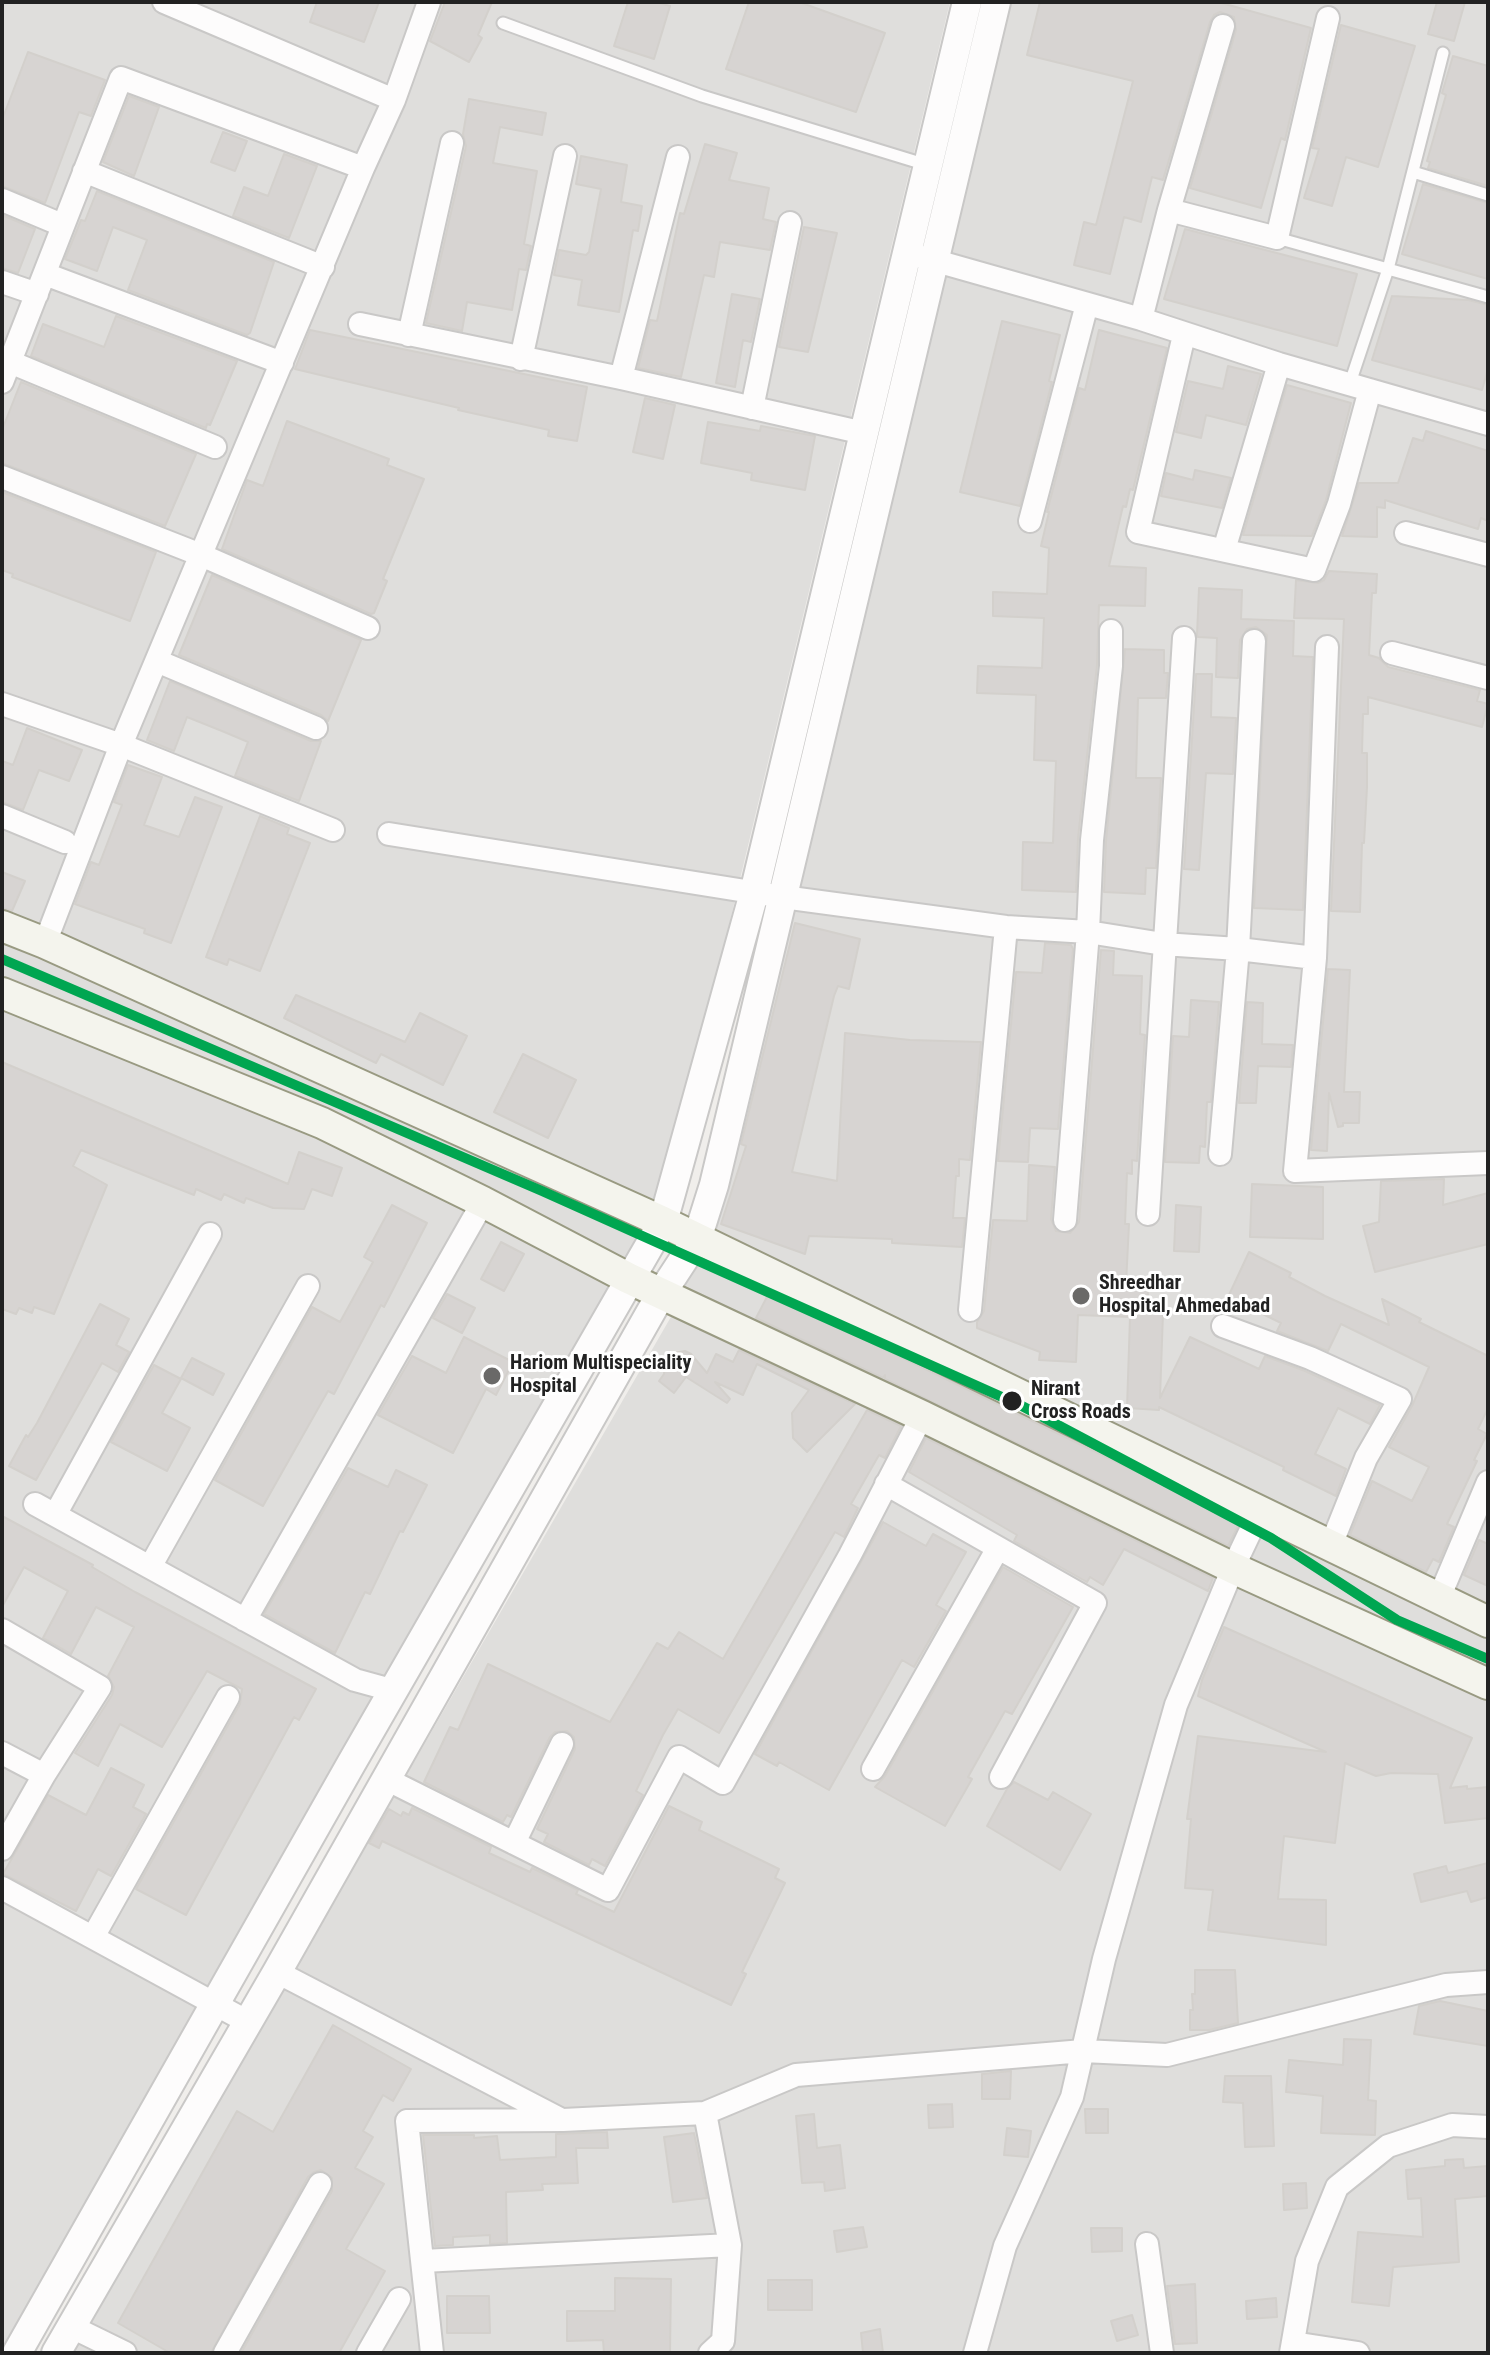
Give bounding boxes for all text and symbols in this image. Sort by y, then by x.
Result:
place label: Shreedhar Hospital, Ahmedabad [1099,1272,1270,1319]
marker: Shreedhar Hospital, Ahmedabad [1070,1285,1092,1307]
place label: Hariom Multispeciality Hospital [510,1352,691,1399]
marker: Hariom Multispeciality Hospital [481,1365,503,1387]
place label: Nirant Cross Roads [1031,1378,1131,1425]
marker: Nirant Cross Roads [1000,1389,1024,1413]

